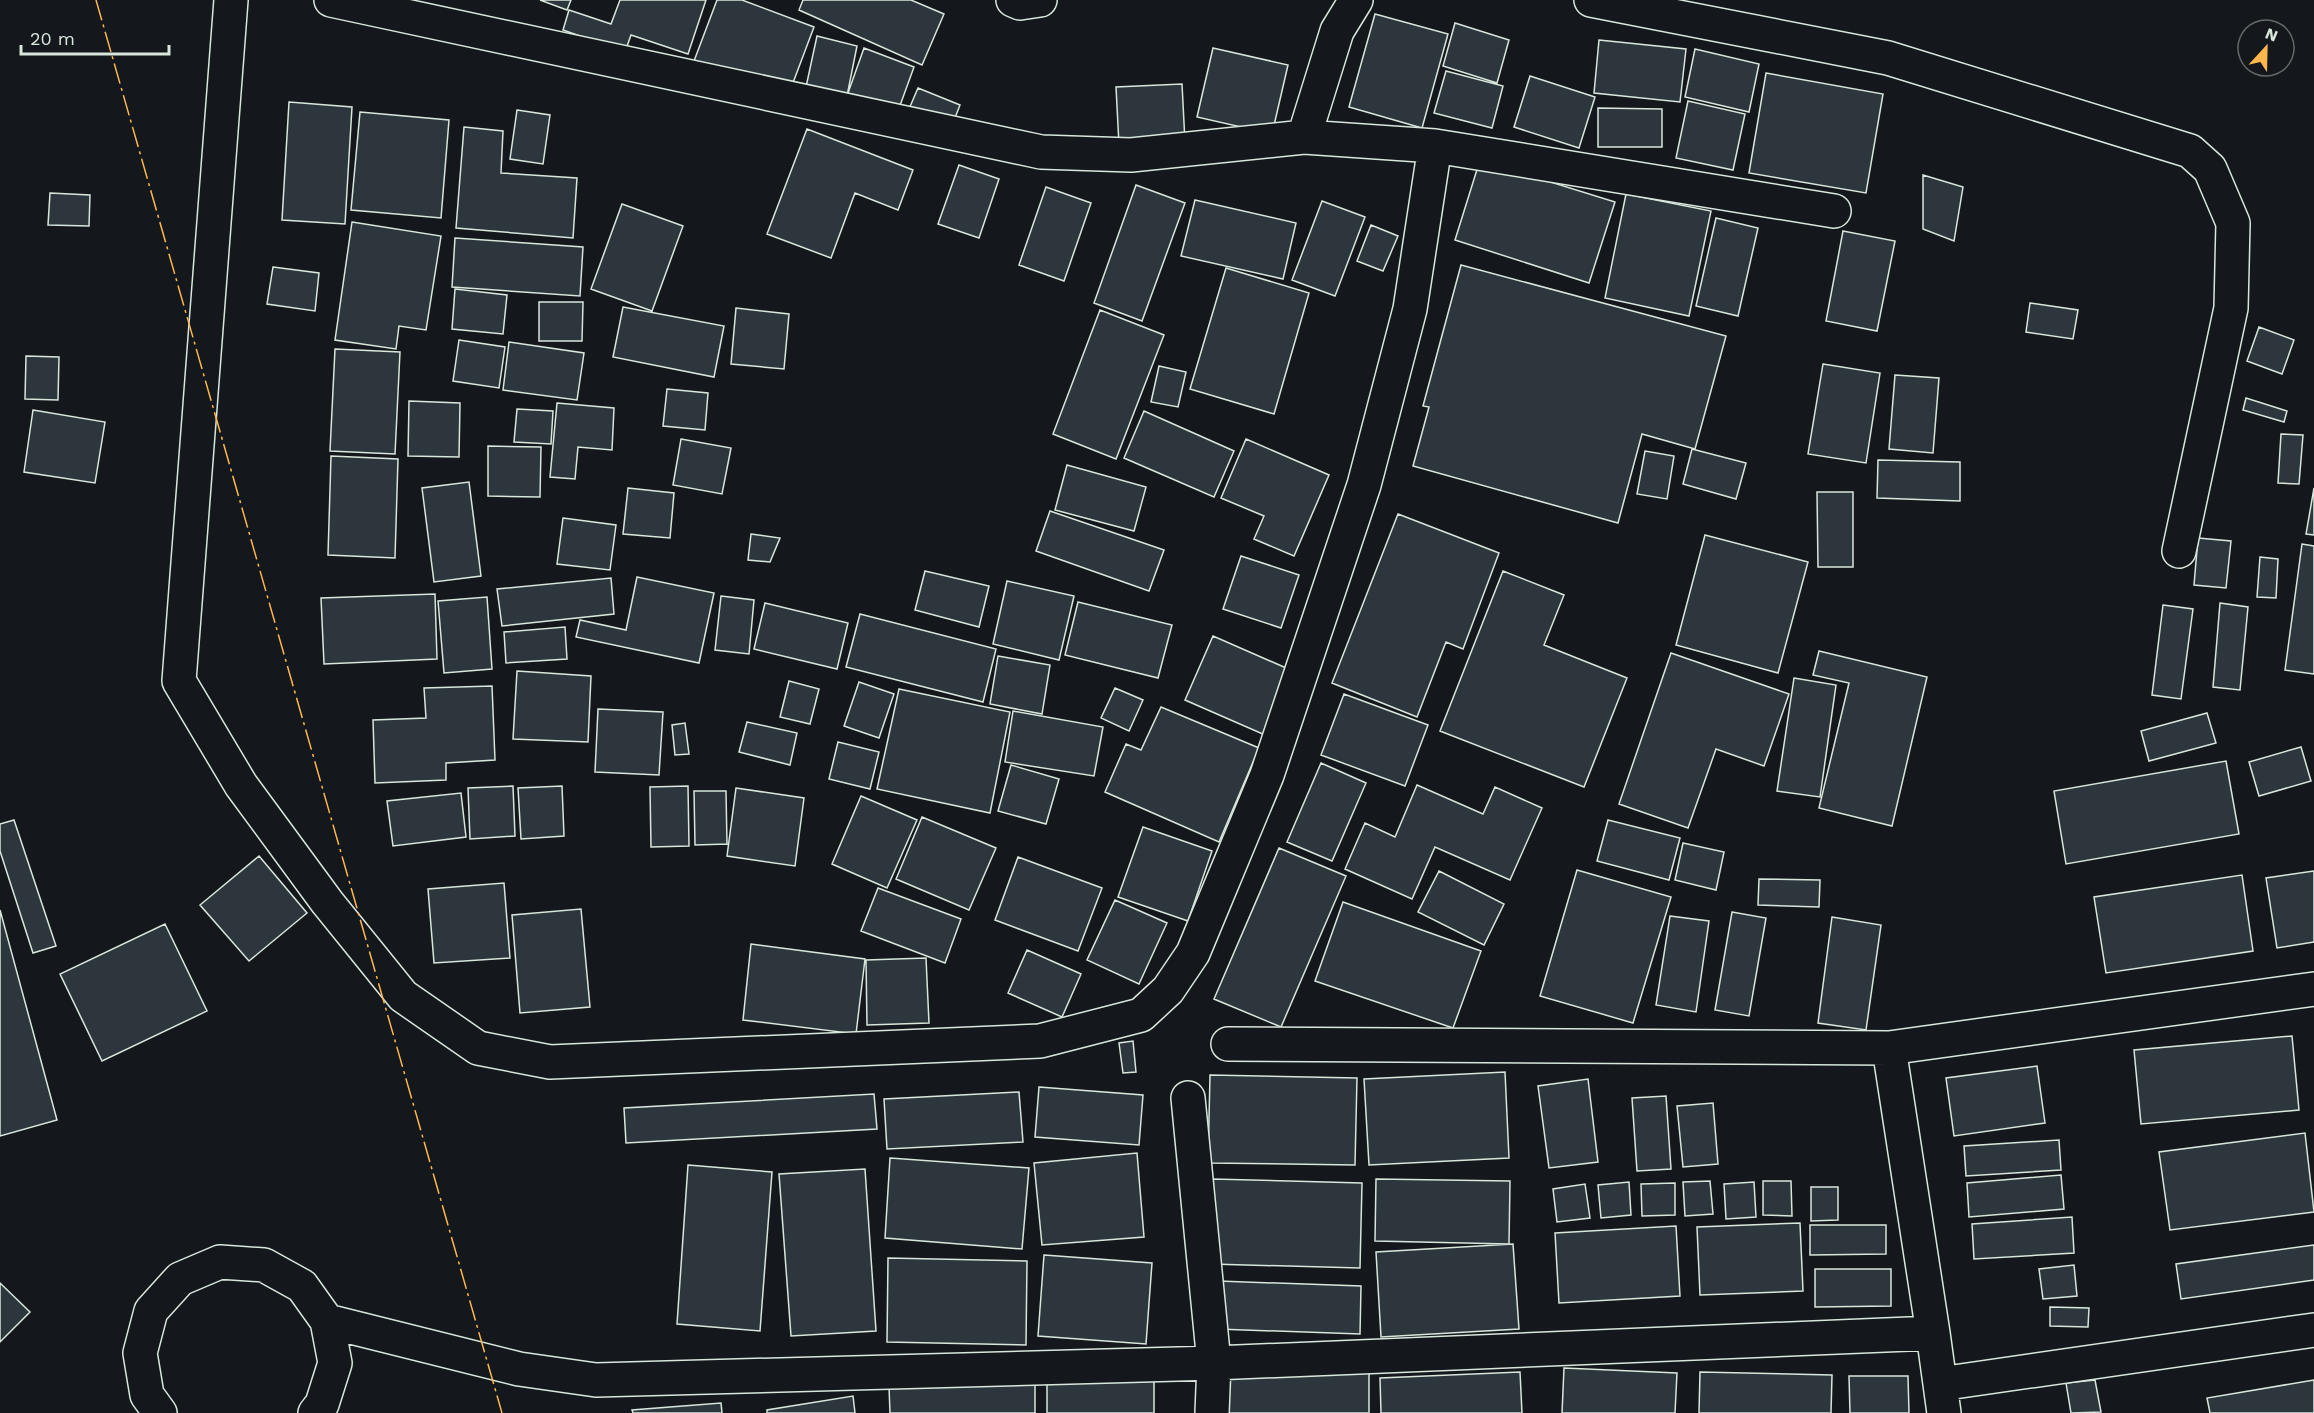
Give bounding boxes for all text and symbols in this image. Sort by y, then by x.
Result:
scale bar [21,18,170,56]
north arrow [2236,18,2296,78]
text: N [2262,24,2280,46]
text: 20 m [30,28,75,49]

